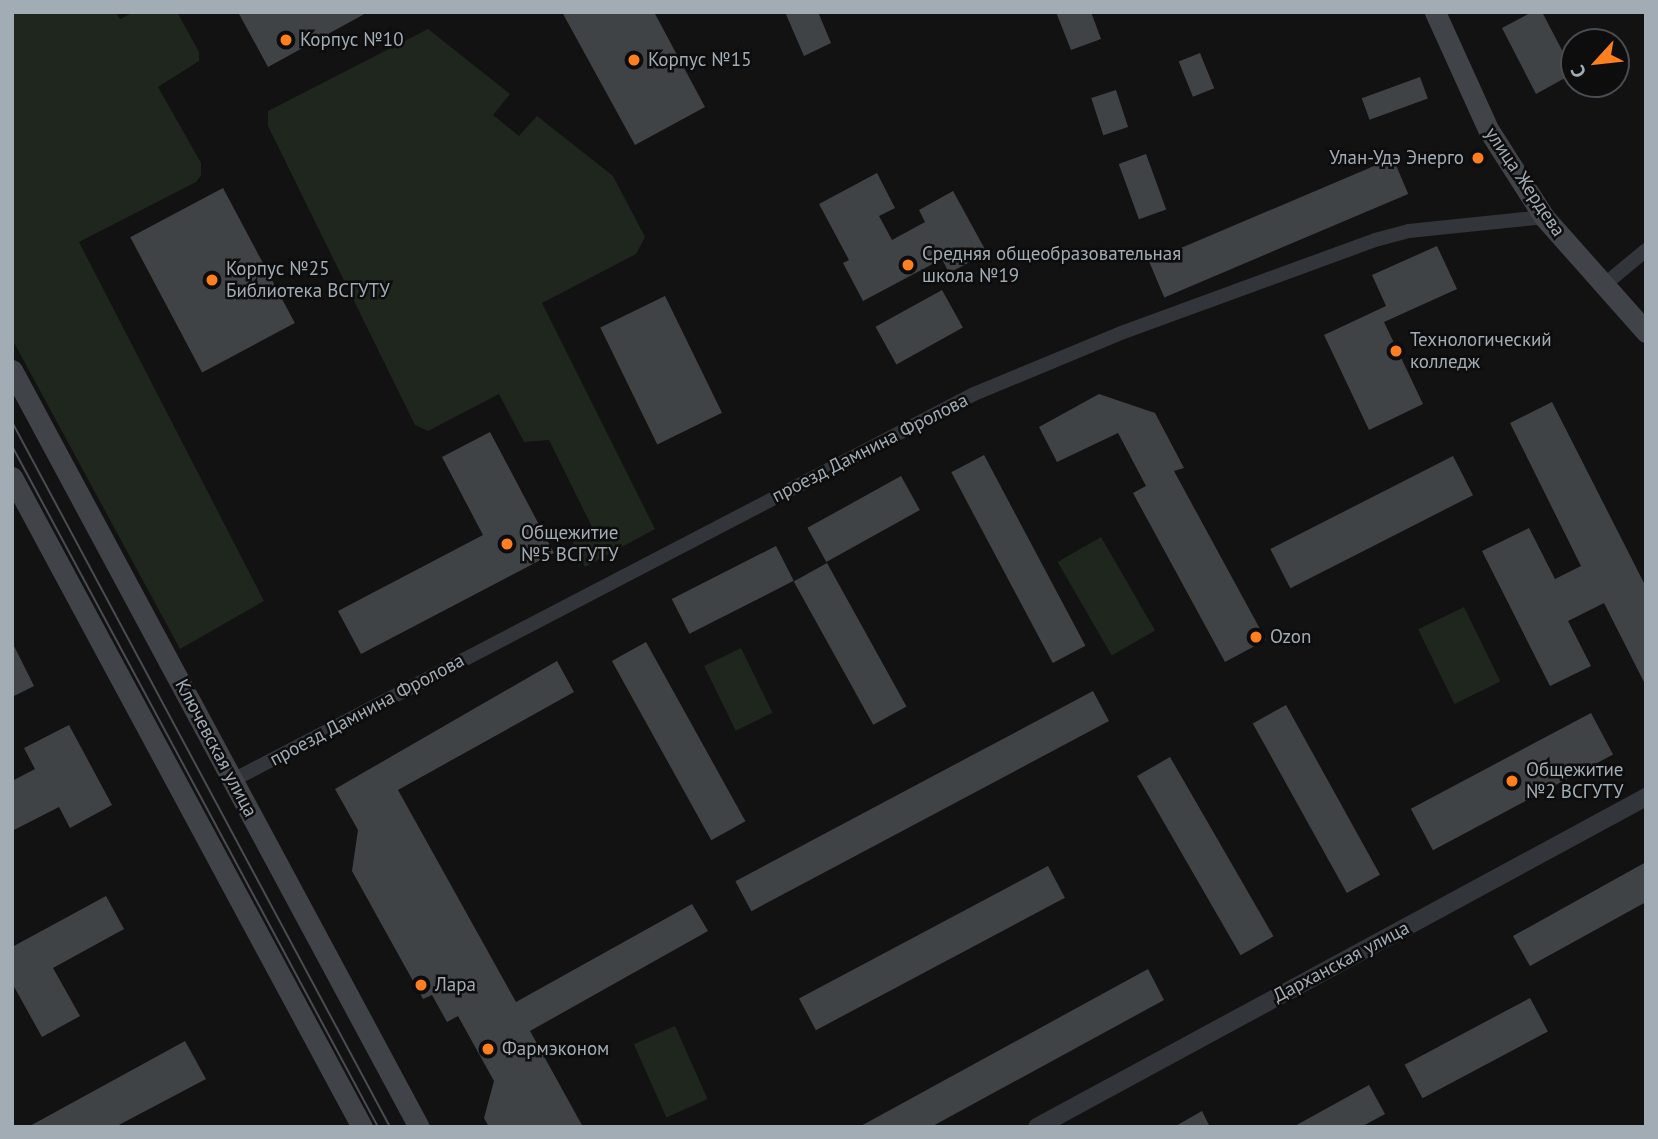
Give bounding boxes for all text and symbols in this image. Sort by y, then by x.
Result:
north arrow [1560,28,1630,98]
place label: Корпус №10 [300,29,404,51]
marker: Корпус №10 [278,32,294,48]
place label: Корпус №15 [648,49,752,71]
marker: Корпус №15 [626,52,642,68]
text: С [1565,61,1591,82]
street label: улица Жердева [1480,123,1570,241]
place label: Улан-Удэ Энерго [1329,147,1464,169]
marker: Улан-Удэ Энерго [1470,150,1486,166]
place label: Средняя общеобразовательная школа №19 [922,243,1181,287]
marker: Средняя общеобразовательная школа №19 [900,257,916,273]
place label: Корпус №25 Библиотека ВСГУТУ [226,258,390,302]
marker: Корпус №25 Библиотека ВСГУТУ [204,272,220,288]
place label: Технологический колледж [1410,329,1552,373]
marker: Технологический колледж [1388,343,1404,359]
street label: проезд Дамнина Фролова [768,388,972,508]
place label: Общежитие №5 ВСГУТУ [521,522,619,566]
marker: Общежитие №5 ВСГУТУ [499,536,515,552]
place label: Ozon [1270,626,1311,648]
marker: Ozon [1248,629,1264,645]
street label: проезд Дамнина Фролова [266,649,468,771]
street label: Ключевская улица [170,675,262,821]
place label: Общежитие №2 ВСГУТУ [1526,759,1624,803]
marker: Общежитие №2 ВСГУТУ [1504,773,1520,789]
street label: Дарханская улица [1269,916,1413,1008]
place label: Лара [435,974,476,996]
marker: Лара [413,977,429,993]
place label: Фармэконом [502,1038,609,1060]
marker: Фармэконом [480,1041,496,1057]

